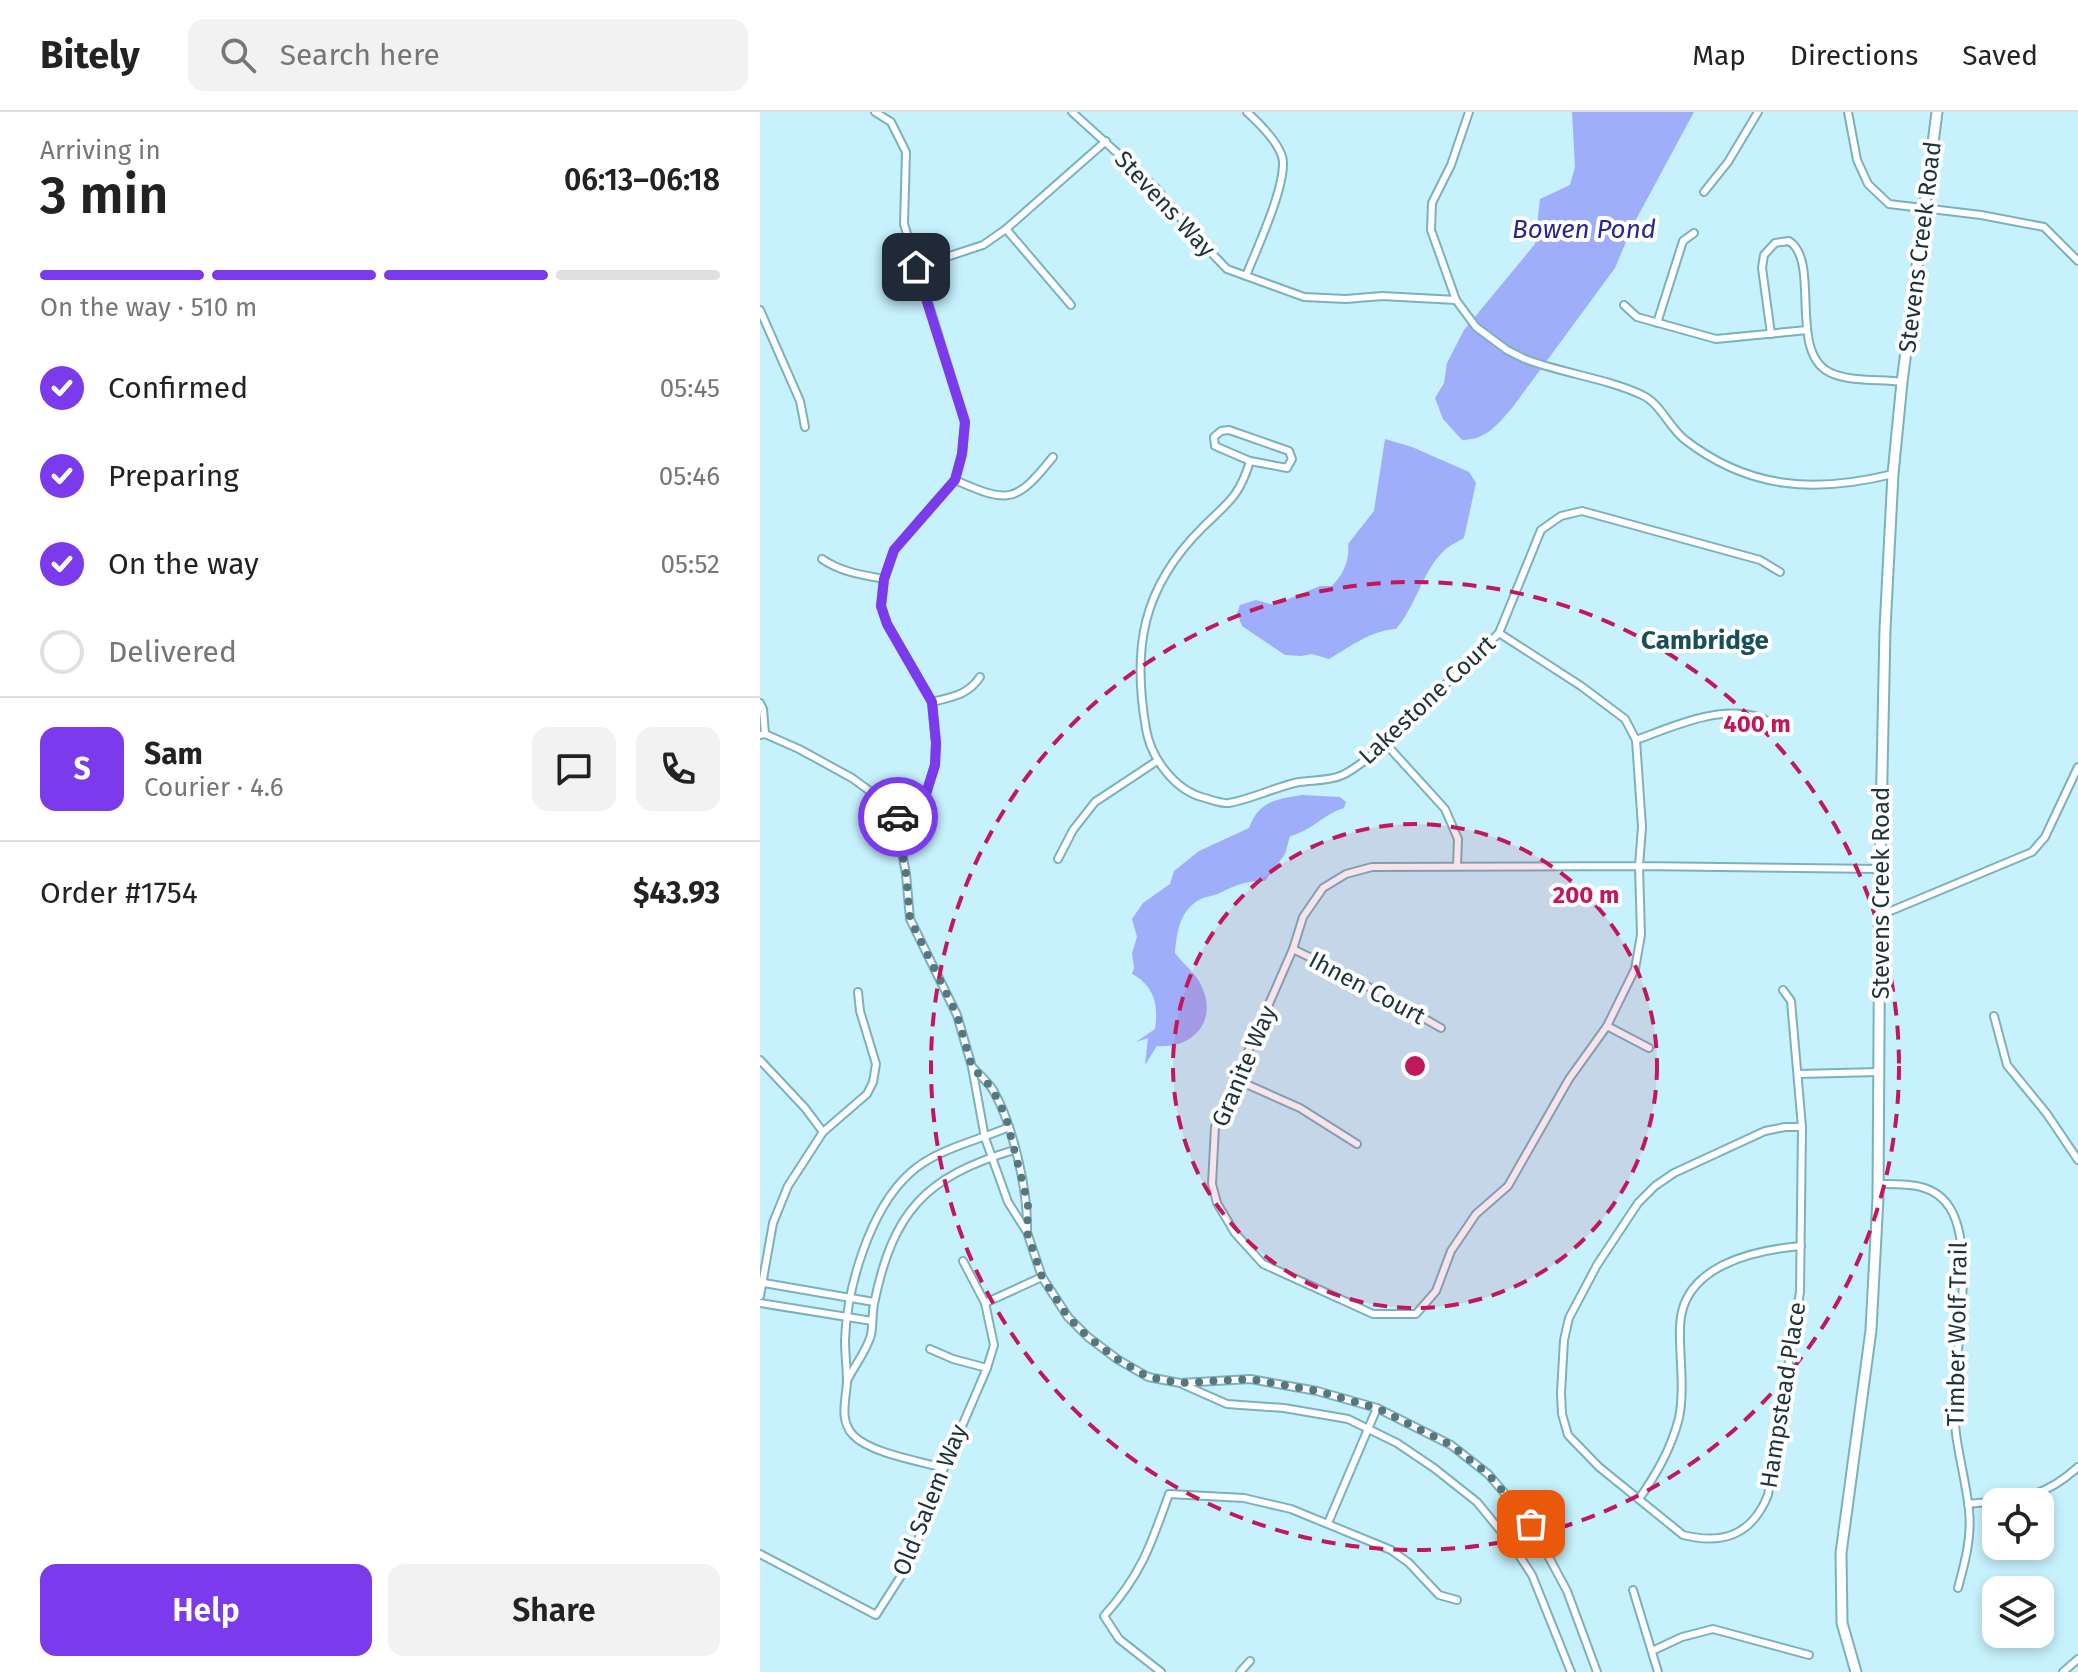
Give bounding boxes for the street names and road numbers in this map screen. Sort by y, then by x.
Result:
street label: Stevens Creek Road [1893,140,1947,354]
street label: Stevens Way [1109,145,1221,263]
street label: Lakestone Court [1353,630,1501,770]
street label: Stevens Creek Road [1867,787,1895,999]
street label: Ihnen Court [1304,946,1430,1030]
street label: Granite Way [1206,1001,1282,1131]
street label: Timber Wolf Trail [1941,1241,1973,1427]
street label: Hampstead Place [1754,1300,1812,1490]
street label: Old Salem Way [887,1420,973,1580]

